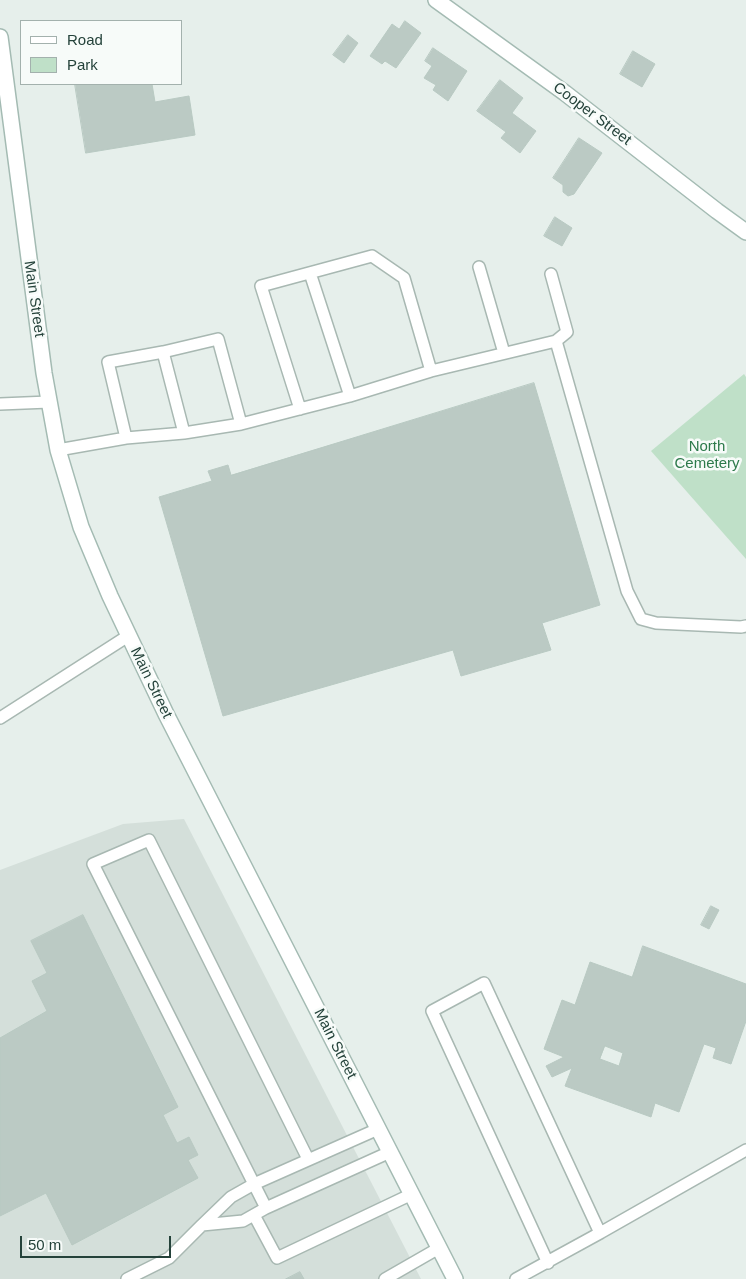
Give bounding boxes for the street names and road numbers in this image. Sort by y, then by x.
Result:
street label: Cooper Street [549,79,635,149]
street label: Main Street [20,260,48,338]
street label: Main Street [126,645,176,721]
street label: Main Street [310,1006,360,1082]

